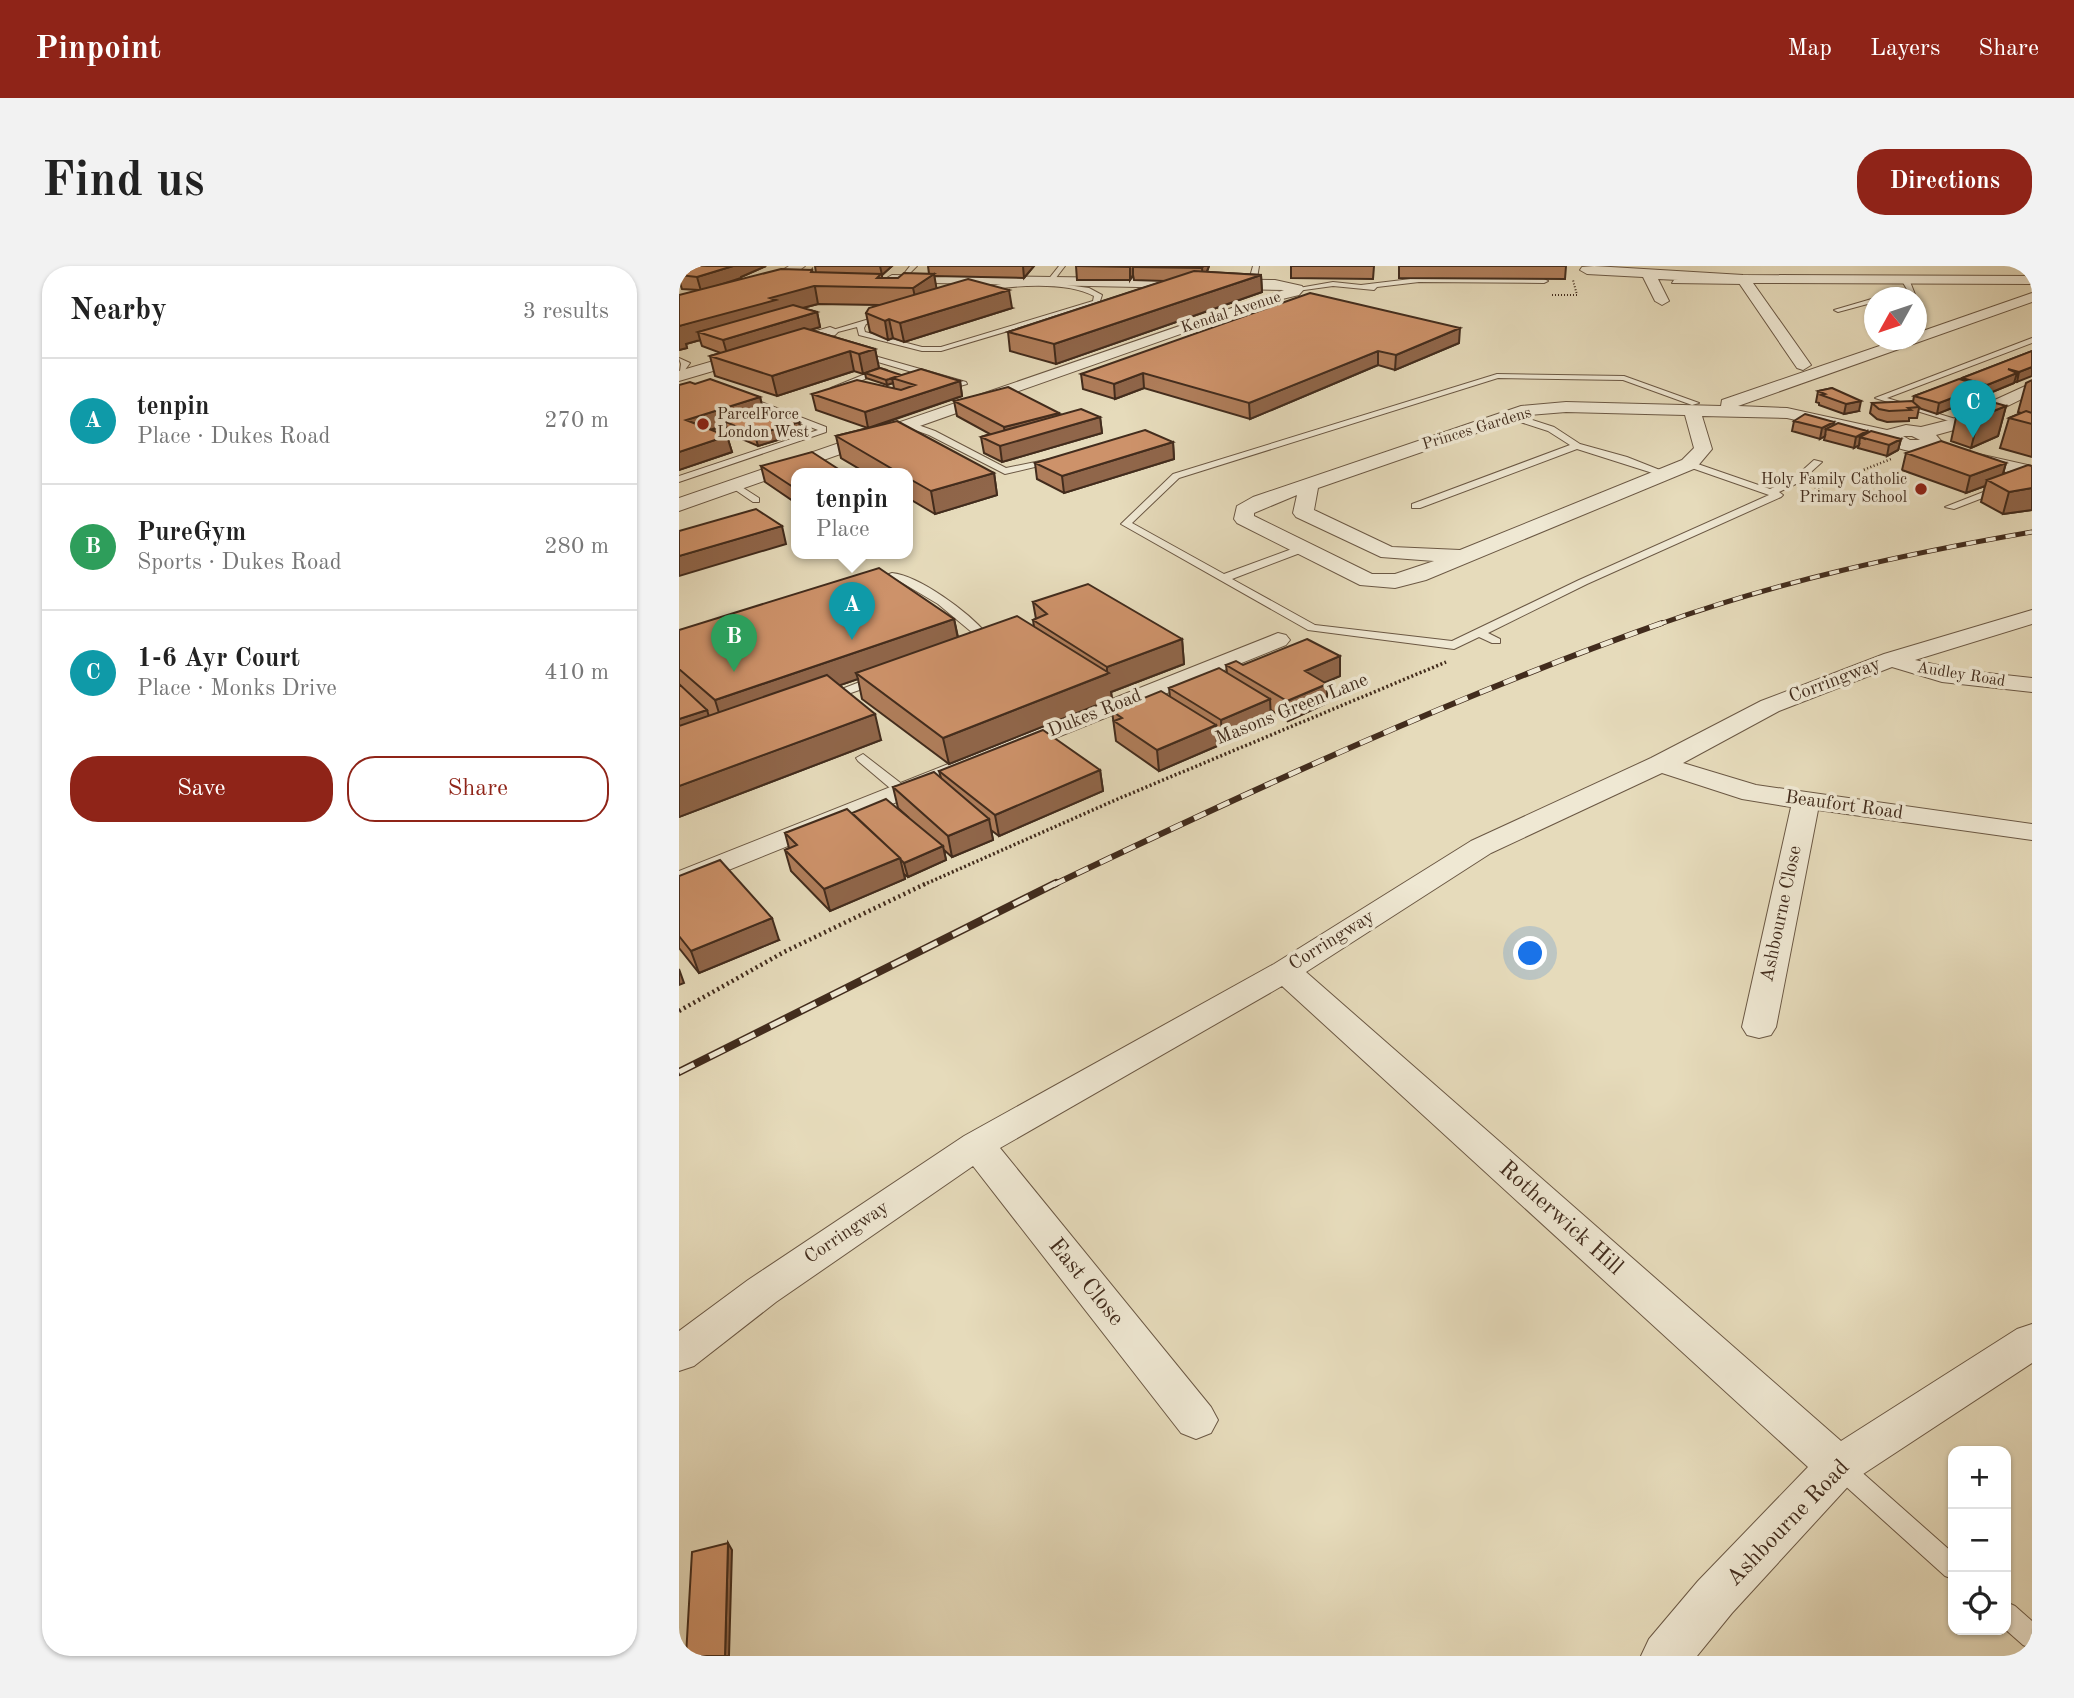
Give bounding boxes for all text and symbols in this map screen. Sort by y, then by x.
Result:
text: Pinpoint [35,33,161,66]
text: Map [1788,37,1832,61]
text: Layers [1870,37,1940,61]
text: Share [1978,37,2039,61]
button: Directions [1857,149,2032,215]
text: Find us [42,158,205,207]
north arrow [1864,287,1927,350]
street label: Kendal Avenue [1179,289,1283,337]
text: Nearby [70,296,167,326]
text: 3 results [523,300,609,323]
pin: C [1950,380,1996,438]
text: tenpin [137,394,210,420]
street label: Princes Gardens [1420,405,1534,453]
place label: ParcelForce London West [717,407,810,441]
text: A [84,409,102,432]
text: 270 m [544,409,609,432]
marker: ParcelForce London West [695,416,711,432]
text: Place · Dukes Road [137,425,331,448]
popup [791,468,913,559]
place label: Holy Family Catholic Primary School [1761,472,1907,506]
marker: Holy Family Catholic Primary School [1913,481,1929,497]
text: tenpin [816,487,888,513]
text: Place [816,518,870,541]
text: PureGym [137,520,246,546]
text: B [85,535,101,558]
text: 280 m [544,535,609,558]
text: Sports · Dukes Road [137,551,342,574]
pin: A [829,582,875,640]
pin: B [711,614,757,672]
text: 1-6 Ayr Court [137,646,300,672]
street label: Corringway [1786,655,1884,707]
street label: Audley Road [1916,660,2006,690]
text: C [85,661,101,684]
text: 410 m [544,661,609,684]
street label: Masons Green Lane [1213,671,1371,749]
text: Place · Monks Drive [137,677,337,700]
street label: Dukes Road [1045,687,1145,741]
button: Save [70,756,333,822]
button: Share [347,756,609,822]
street label: Beaufort Road [1784,788,1904,824]
street label: Ashbourne Close [1758,844,1806,984]
street label: Corringway [1286,907,1378,975]
your location [1513,936,1547,970]
street label: Rotherwick Hill [1495,1157,1627,1279]
street label: Corringway [802,1198,892,1268]
street label: East Close [1044,1234,1128,1330]
map controls [1948,1446,2011,1635]
button: + [1948,1446,2011,1509]
street label: Ashbourne Road [1722,1455,1854,1591]
button: − [1948,1509,2011,1572]
button: locate [1948,1572,2011,1635]

